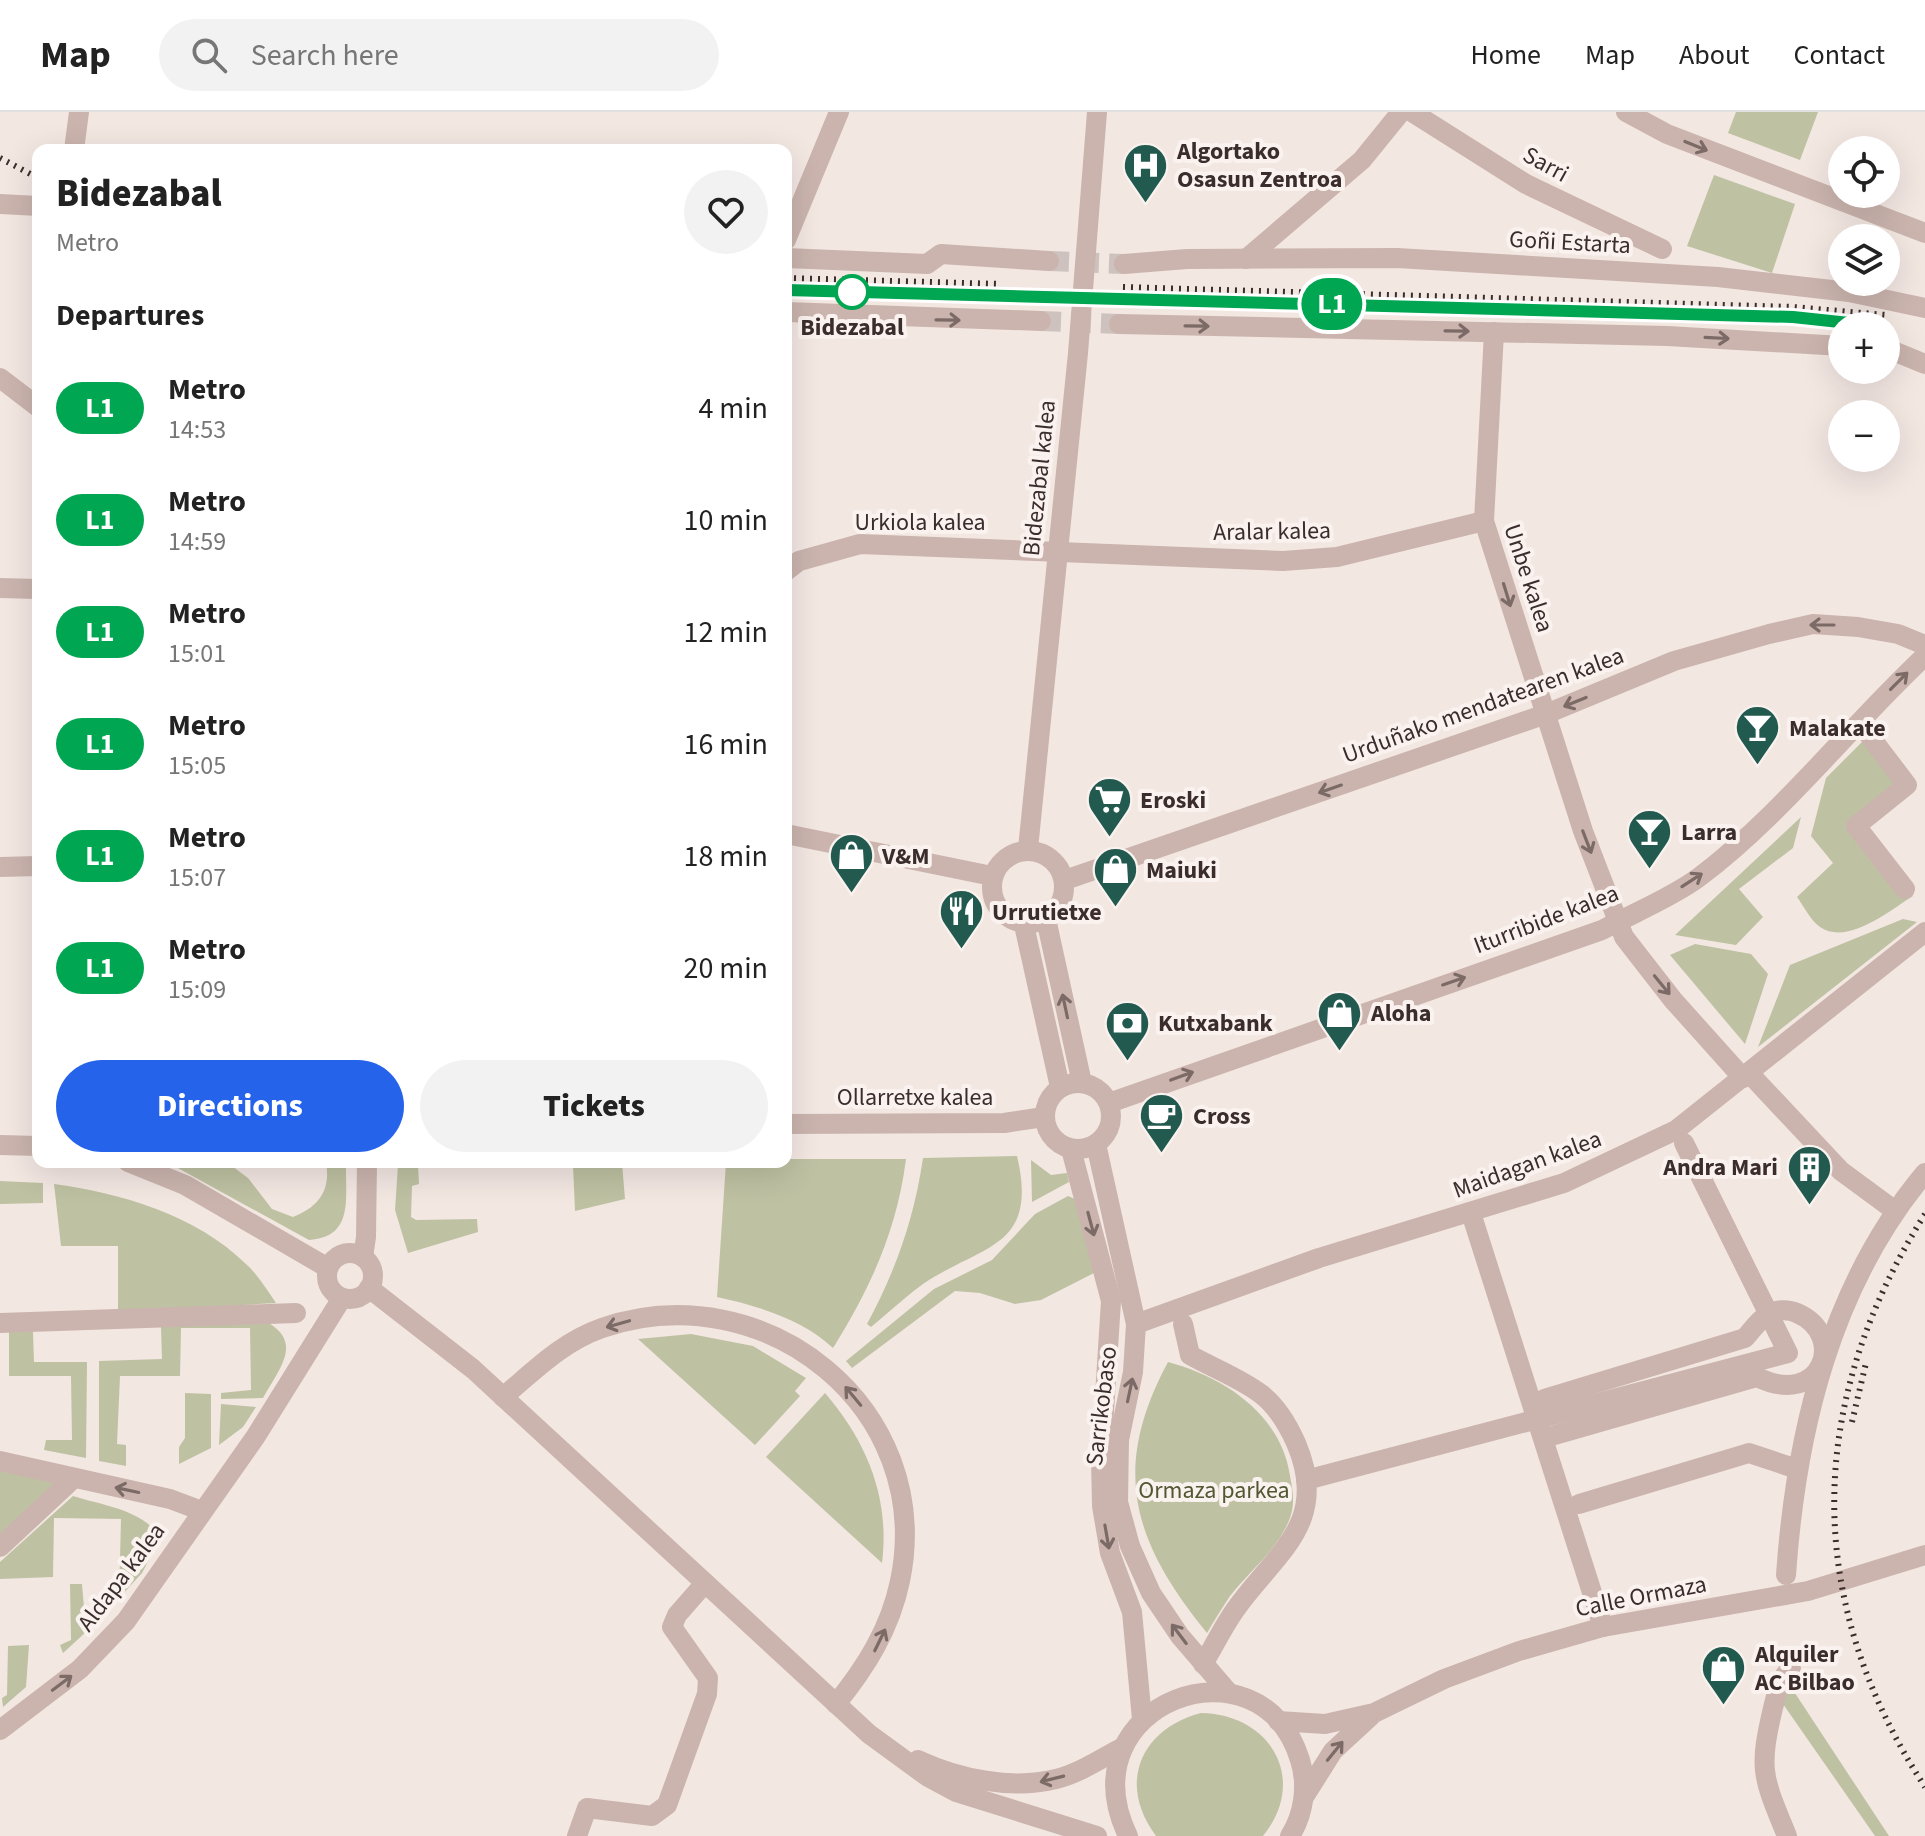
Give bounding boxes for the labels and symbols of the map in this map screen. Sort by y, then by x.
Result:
place label: Algortako Osasun Zentroa [1176,134,1343,197]
street label: Sarri [1517,138,1575,191]
one-way arrow [1683,140,1708,154]
hospital icon: Algortako Osasun Zentroa [1122,141,1170,204]
street label: Goñi Estarta [1508,222,1632,263]
marker: Bidezabal [835,275,869,309]
line badge: L1 [1296,278,1368,330]
place label: Bidezabal [800,310,904,345]
one-way arrow [934,312,961,328]
one-way arrow [1183,318,1210,333]
one-way arrow [1443,323,1470,339]
one-way arrow [1703,331,1730,346]
street label: Bidezabal kalea [1014,398,1065,558]
street label: Urkiola kalea [854,505,986,540]
street label: Aralar kalea [1213,513,1331,550]
street label: Unbe kalea [1495,519,1562,637]
one-way arrow [1501,582,1515,607]
one-way arrow [1809,617,1836,633]
street label: Urduñako mendatearen kalea [1337,638,1629,773]
one-way arrow [1890,671,1909,691]
one-way arrow [1563,696,1588,710]
bar icon: Malakate [1734,704,1782,767]
place label: Malakate [1789,711,1886,746]
supermarket icon: Eroski [1085,776,1133,839]
place label: Eroski [1140,783,1206,818]
one-way arrow [1318,783,1343,798]
bar icon: Larra [1626,808,1674,871]
place label: Larra [1681,815,1737,850]
one-way arrow [1581,829,1595,854]
shop icon: V&M [827,832,875,895]
place label: V&M [881,839,930,874]
shop icon: Maiuki [1091,846,1139,909]
place label: Maiuki [1146,853,1217,888]
one-way arrow [1681,872,1703,889]
street label: Iturribide kalea [1469,876,1624,963]
restaurant icon: Urrutietxe [937,888,985,951]
place label: Urrutietxe [992,895,1102,930]
one-way arrow [1441,972,1466,987]
one-way arrow [1653,974,1670,995]
shop icon: Aloha [1316,989,1364,1052]
one-way arrow [1057,994,1072,1020]
place label: Aloha [1370,996,1431,1031]
bank icon: Kutxabank [1103,999,1151,1062]
place label: Kutxabank [1158,1006,1274,1041]
one-way arrow [1169,1068,1194,1083]
street label: Ollarretxe kalea [837,1080,993,1115]
cafe icon: Cross [1138,1092,1186,1155]
place label: Cross [1193,1099,1251,1134]
street label: Maidagan kalea [1448,1121,1607,1208]
building icon: Andra Mari [1785,1143,1833,1206]
place label: Andra Mari [1662,1150,1778,1185]
one-way arrow [1085,1211,1100,1237]
one-way arrow [606,1317,632,1332]
street label: Sarrikobaso [1077,1344,1126,1468]
one-way arrow [1123,1378,1138,1403]
one-way arrow [844,1386,862,1407]
park label: Ormaza parkea [1138,1473,1290,1508]
one-way arrow [115,1482,141,1497]
street label: Aldapa kalea [69,1516,174,1639]
one-way arrow [1100,1524,1115,1549]
street label: Calle Ormaza [1573,1567,1710,1626]
one-way arrow [1170,1624,1187,1645]
one-way arrow [873,1628,888,1652]
place label: Alquiler AC Bilbao [1754,1637,1855,1700]
shop icon: Alquiler AC Bilbao [1700,1644,1748,1707]
one-way arrow [51,1674,72,1691]
one-way arrow [1326,1742,1344,1762]
one-way arrow [1040,1772,1066,1787]

